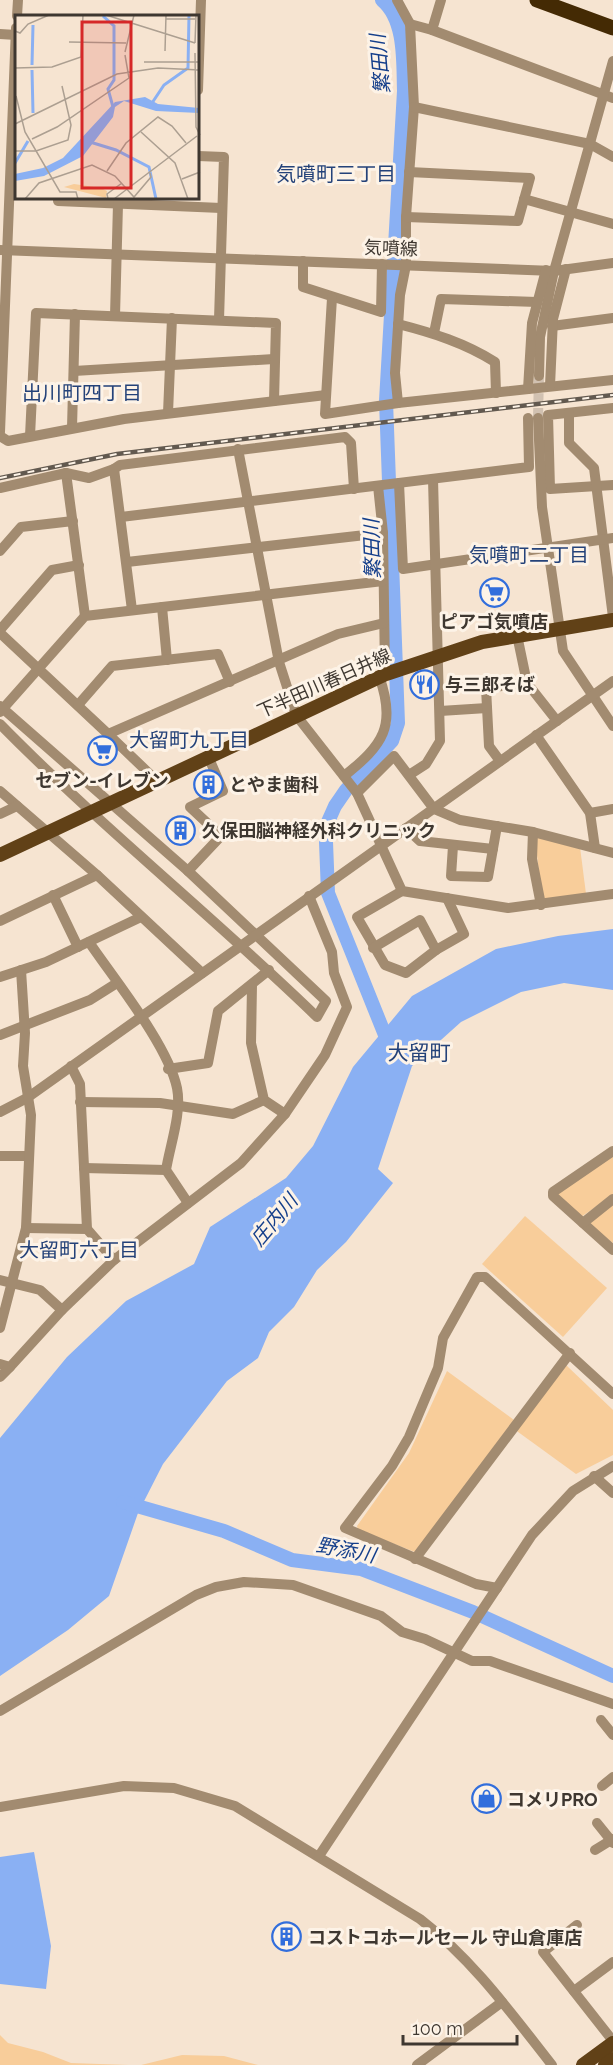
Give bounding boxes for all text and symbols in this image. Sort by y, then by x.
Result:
inset map [15,15,200,200]
water label: 繁田川 [365,31,395,95]
district label: 気噴町三丁目 [276,162,396,186]
street label: 気噴線 [364,237,418,259]
district label: 出川町四丁目 [22,381,142,405]
water label: 繁田川 [359,517,385,579]
district label: 気噴町二丁目 [469,543,589,567]
supermarket icon: ピアゴ気噴店 [478,576,510,608]
place label: ピアゴ気噴店 [440,611,548,632]
street label: 下半田川春日井線 [254,644,394,722]
restaurant icon: 与三郎そば [408,668,440,700]
place label: 与三郎そば [445,674,535,695]
district label: 大留町九丁目 [129,728,249,752]
supermarket icon: セブン-イレブン [86,735,118,767]
building icon: とやま歯科 [192,768,224,800]
place label: セブン-イレブン [35,770,169,791]
place label: とやま歯科 [229,774,319,795]
building icon: 久保田脳神経外科クリニック [165,814,197,846]
place label: 久保田脳神経外科クリニック [202,820,436,841]
district label: 大留町 [388,1040,451,1065]
water label: 庄内川 [246,1188,304,1251]
district label: 大留町六丁目 [19,1238,139,1262]
water label: 野添川 [314,1532,380,1568]
shop icon: コメリPRO [470,1783,502,1815]
place label: コメリPRO [507,1789,598,1810]
building icon: コストコホールセール 守山倉庫店 [271,1921,303,1953]
place label: コストコホールセール 守山倉庫店 [308,1927,582,1948]
scale bar [403,2008,517,2046]
text: 100 m [412,2018,463,2039]

